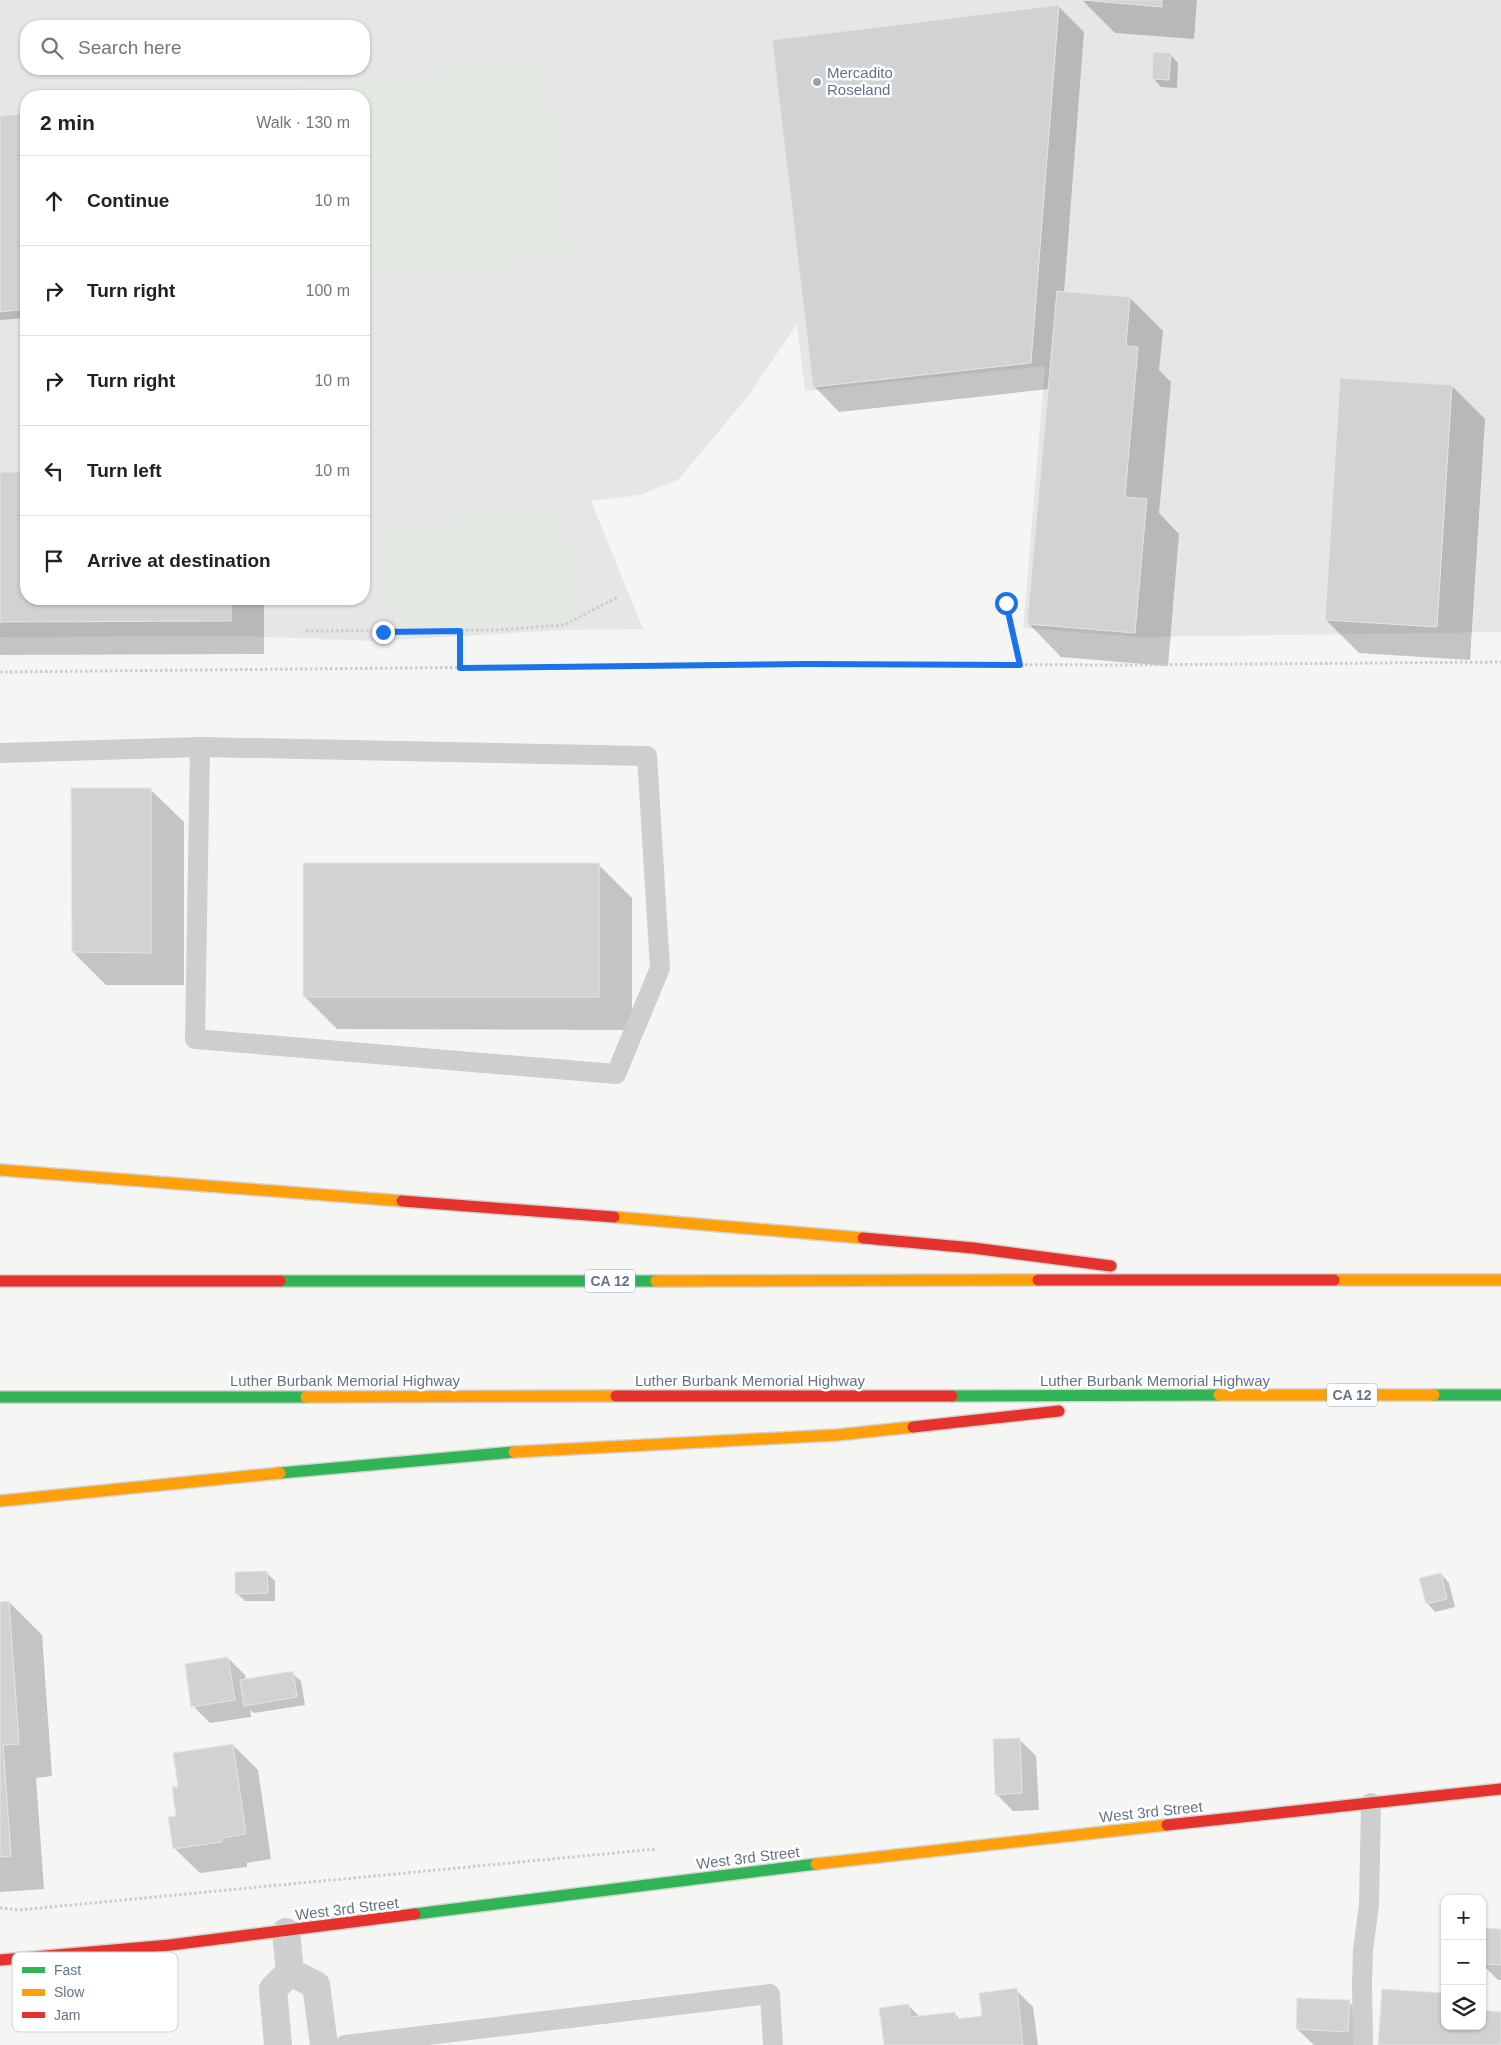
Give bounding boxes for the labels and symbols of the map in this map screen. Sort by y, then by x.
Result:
place label: Mercadito Roseland [827,64,893,98]
marker: Mercadito Roseland [811,76,823,88]
route start [995,592,1018,615]
route end [372,621,395,644]
road number: CA 12 [585,1270,635,1292]
street label: Luther Burbank Memorial Highway [230,1372,461,1389]
street label: Luther Burbank Memorial Highway [635,1372,866,1389]
street label: Luther Burbank Memorial Highway [1040,1372,1271,1389]
road number: CA 12 [1327,1384,1377,1406]
street label: West 3rd Street [1098,1798,1204,1825]
street label: West 3rd Street [695,1843,801,1872]
street label: West 3rd Street [294,1894,400,1923]
legend [12,1952,178,2032]
text: Fast [54,1962,81,1978]
text: Slow [54,1984,85,2000]
text: Jam [54,2007,80,2023]

